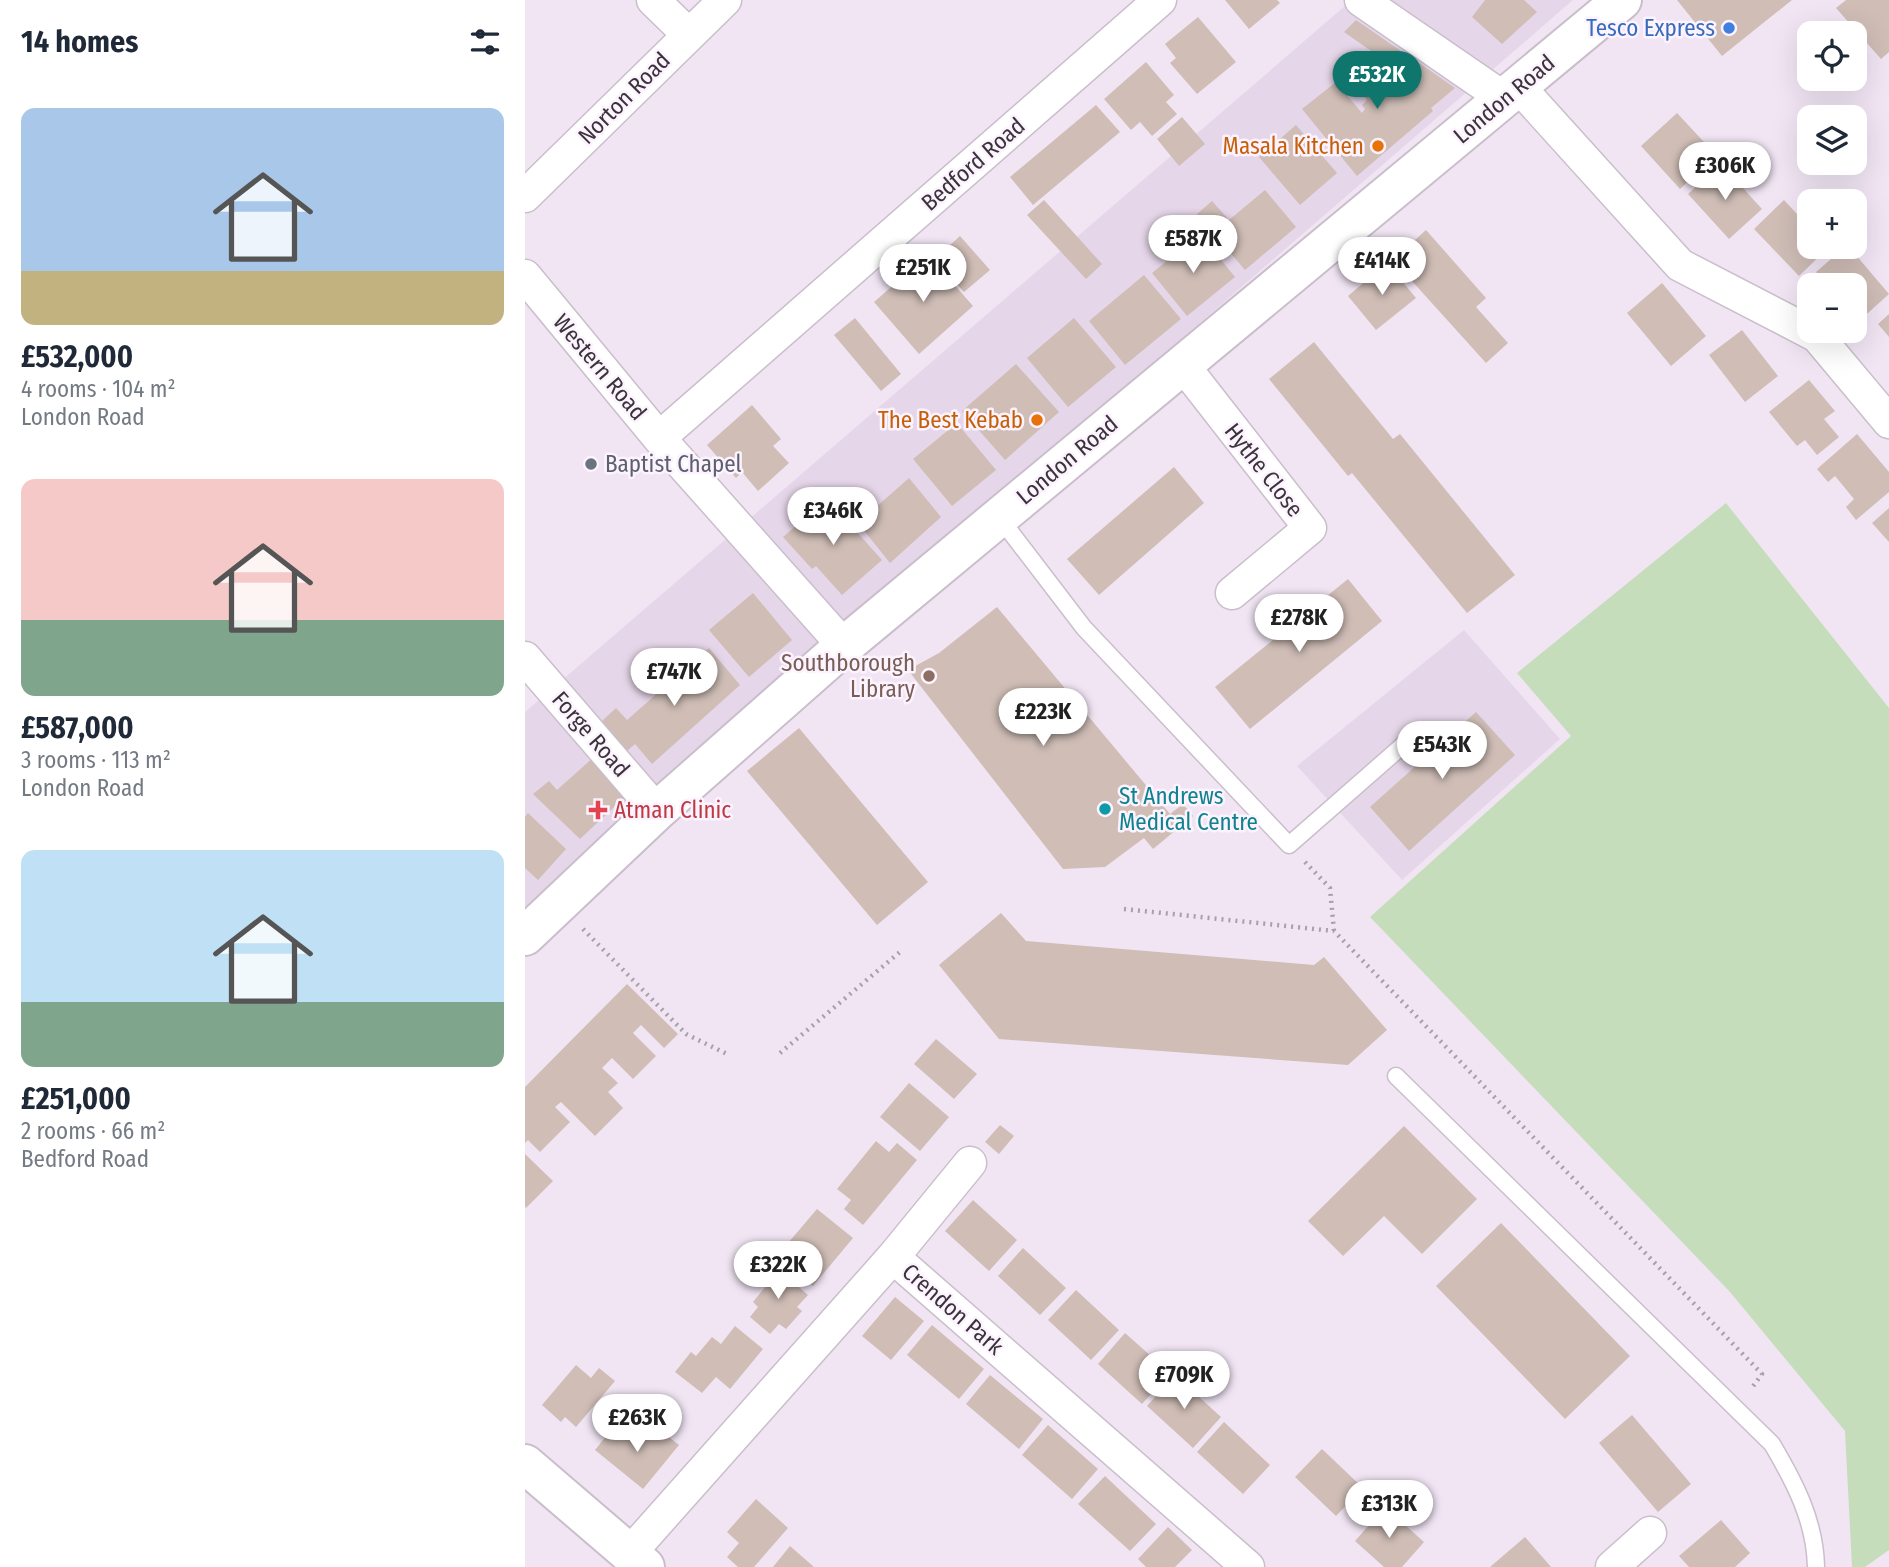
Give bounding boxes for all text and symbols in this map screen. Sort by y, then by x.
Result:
place label: Tesco Express [1586,14,1715,42]
marker: Tesco Express [1721,20,1737,36]
map controls [1797,21,1867,343]
button: locate [1797,21,1867,91]
icon: filters [466,23,504,61]
text: 14 homes [21,24,138,60]
street label: Norton Road [572,46,676,150]
street label: London Road [1448,49,1560,149]
pin: £532K [1328,52,1426,111]
text: £532K [1349,60,1405,88]
button: layers [1797,105,1867,175]
street label: Bedford Road [916,111,1030,217]
place label: Masala Kitchen [1223,132,1364,160]
marker: Masala Kitchen [1370,138,1386,154]
pin: £306K [1676,142,1774,202]
text: £306K [1695,151,1755,179]
icon: home [200,154,326,280]
button: + [1797,189,1867,259]
pin: £587K [1144,216,1242,275]
text: £587K [1164,224,1222,252]
pin: £414K [1333,238,1431,297]
pin: £251K [874,244,972,304]
text: £414K [1354,246,1410,274]
text: £251K [895,253,951,281]
button: − [1797,273,1867,343]
street label: Western Road [548,308,652,426]
text: £532,000 [21,339,133,375]
text: 4 rooms · 104 m² [21,375,176,403]
text: London Road [21,403,145,431]
place label: The Best Kebab [878,406,1023,434]
street label: London Road [1011,410,1123,510]
marker: The Best Kebab [1029,412,1045,428]
street label: Hythe Close [1219,418,1309,522]
place label: Baptist Chapel [605,450,742,478]
marker: Baptist Chapel [583,456,599,472]
pin: £346K [784,488,882,547]
text: £346K [803,496,863,524]
icon: home [200,525,326,651]
pin: £278K [1250,594,1348,654]
text: £278K [1271,603,1327,631]
pin: £747K [625,648,723,708]
place label: Southborough Library [781,649,916,703]
text: £747K [647,657,701,685]
marker: Southborough Library [921,668,937,684]
street label: Forge Road [546,686,636,782]
pin: £223K [994,688,1092,748]
text: £223K [1015,697,1071,725]
text: £587,000 [21,710,134,746]
pin: £543K [1393,722,1491,781]
text: £543K [1413,730,1471,758]
text: 3 rooms · 113 m² [21,746,171,774]
text: London Road [21,774,145,802]
place label: St Andrews Medical Centre [1119,782,1258,836]
place label: Atman Clinic [614,796,731,824]
marker: Atman Clinic [588,800,608,820]
marker: St Andrews Medical Centre [1097,801,1113,817]
icon: home [200,896,326,1022]
text: £251,000 [21,1081,131,1117]
text: 2 rooms · 66 m² [21,1117,165,1145]
text: Bedford Road [21,1145,149,1173]
pin: £322K [729,1242,827,1301]
text: £322K [750,1250,806,1278]
street label: Crendon Park [897,1257,1010,1361]
pin: £709K [1135,1352,1233,1411]
text: £709K [1155,1360,1213,1388]
pin: £263K [588,1394,686,1454]
text: £263K [608,1403,666,1431]
pin: £313K [1340,1480,1438,1540]
text: £313K [1361,1489,1417,1517]

